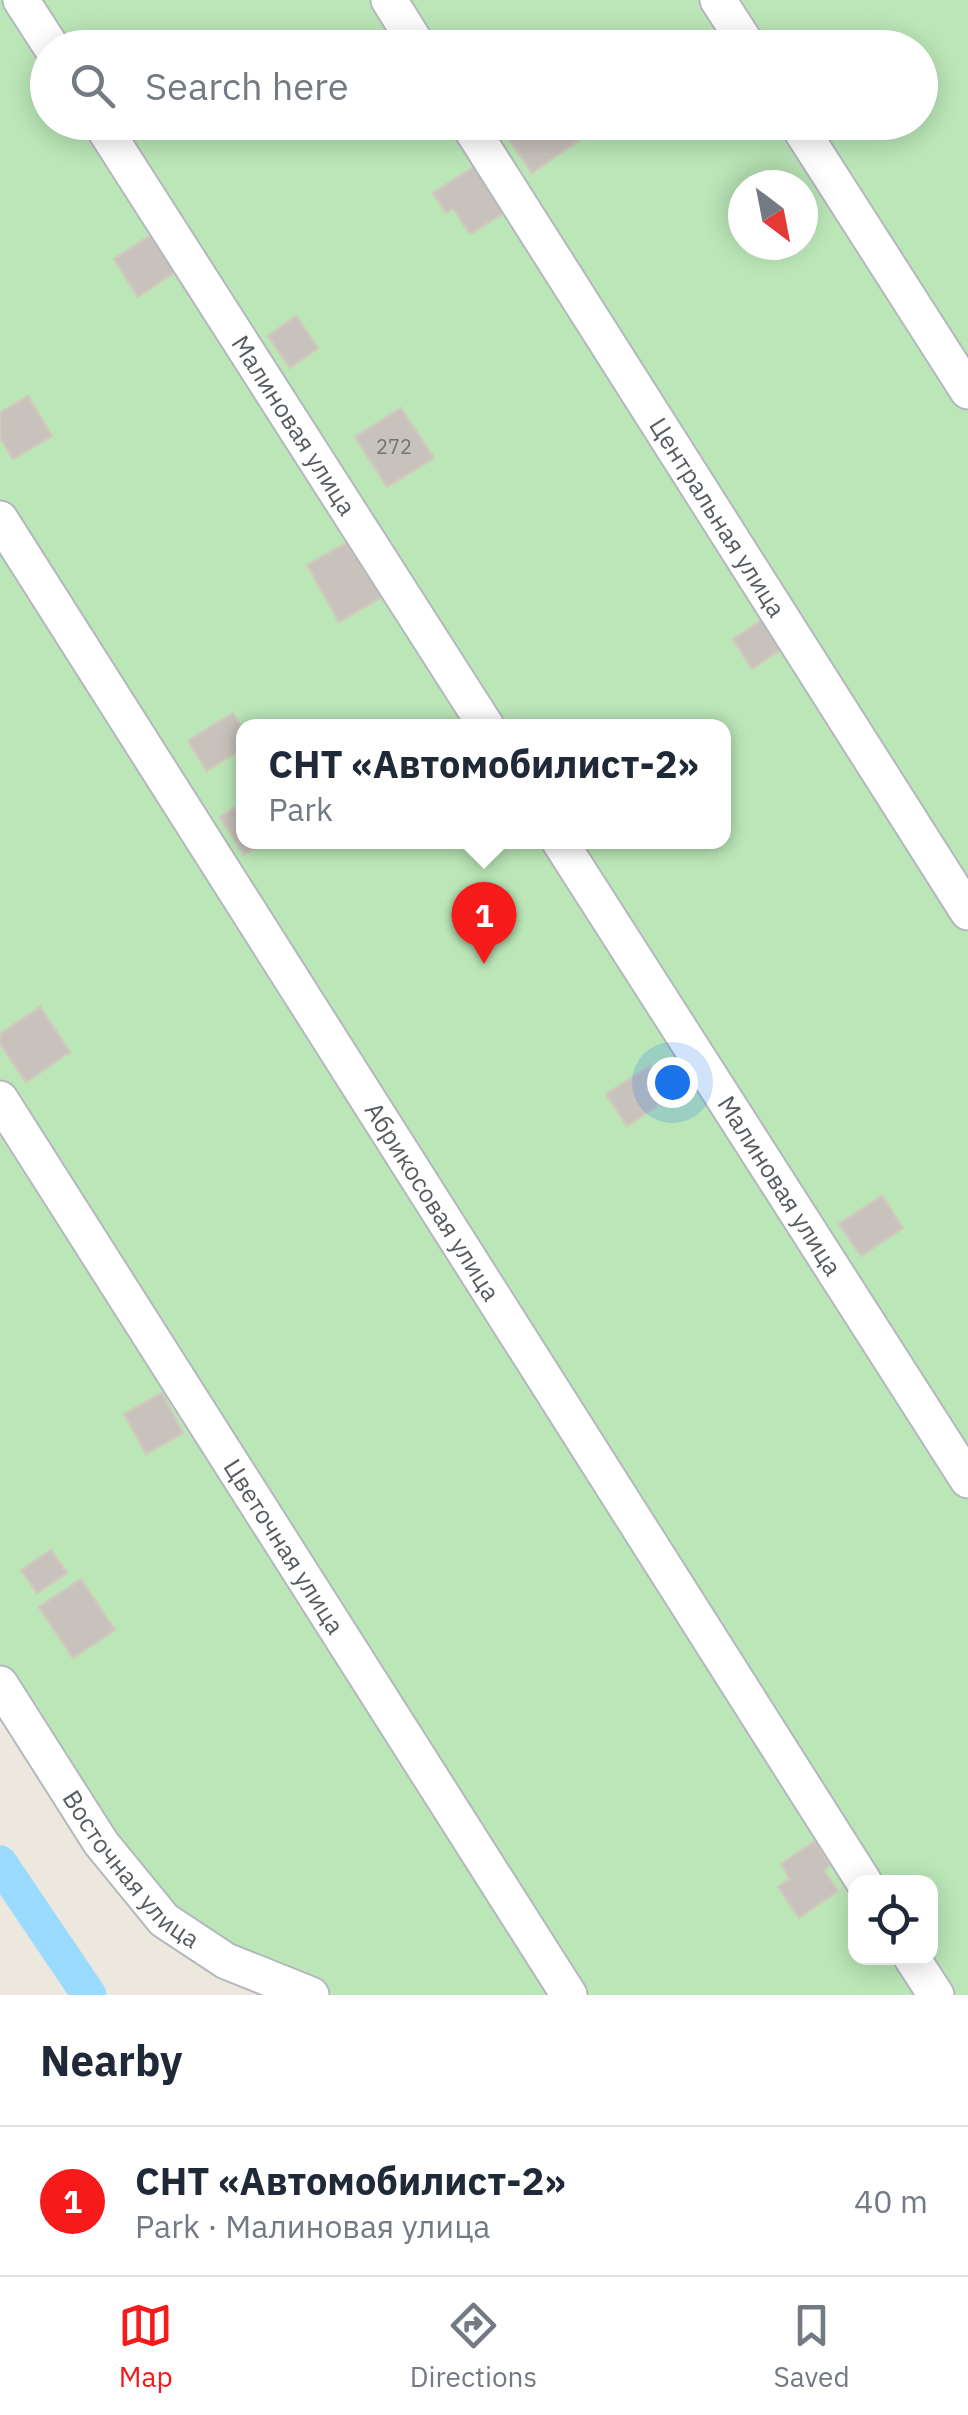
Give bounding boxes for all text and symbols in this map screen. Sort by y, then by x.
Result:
search box [30,30,938,140]
icon: search [65,58,120,113]
text: Search here [145,61,349,110]
north arrow [728,170,818,260]
street label: Малиновая улица [225,329,364,521]
street label: Центральная улица [642,411,794,623]
house number: 272 [376,433,412,460]
popup [236,719,731,849]
text: СНТ «Автомобилист-2» [268,739,699,788]
text: Park [268,788,333,830]
pin: 1 [452,882,516,964]
your location [647,1057,698,1108]
street label: Малиновая улица [710,1089,850,1282]
street label: Абрикосовая улица [358,1096,508,1307]
street label: Цветочная улица [217,1452,352,1640]
street label: Восточная улица [55,1784,206,1955]
map controls [848,1875,938,1965]
button: locate [848,1875,938,1965]
text: Nearby [40,2033,182,2088]
text: СНТ «Автомобилист-2» [135,2156,566,2205]
text: 1 [63,2180,82,2222]
text: 40 m [854,2180,928,2222]
text: Park · Малиновая улица [135,2205,490,2247]
tab: Map [118,2298,173,2395]
tab: Directions [410,2298,537,2395]
tab: Saved [774,2298,850,2395]

